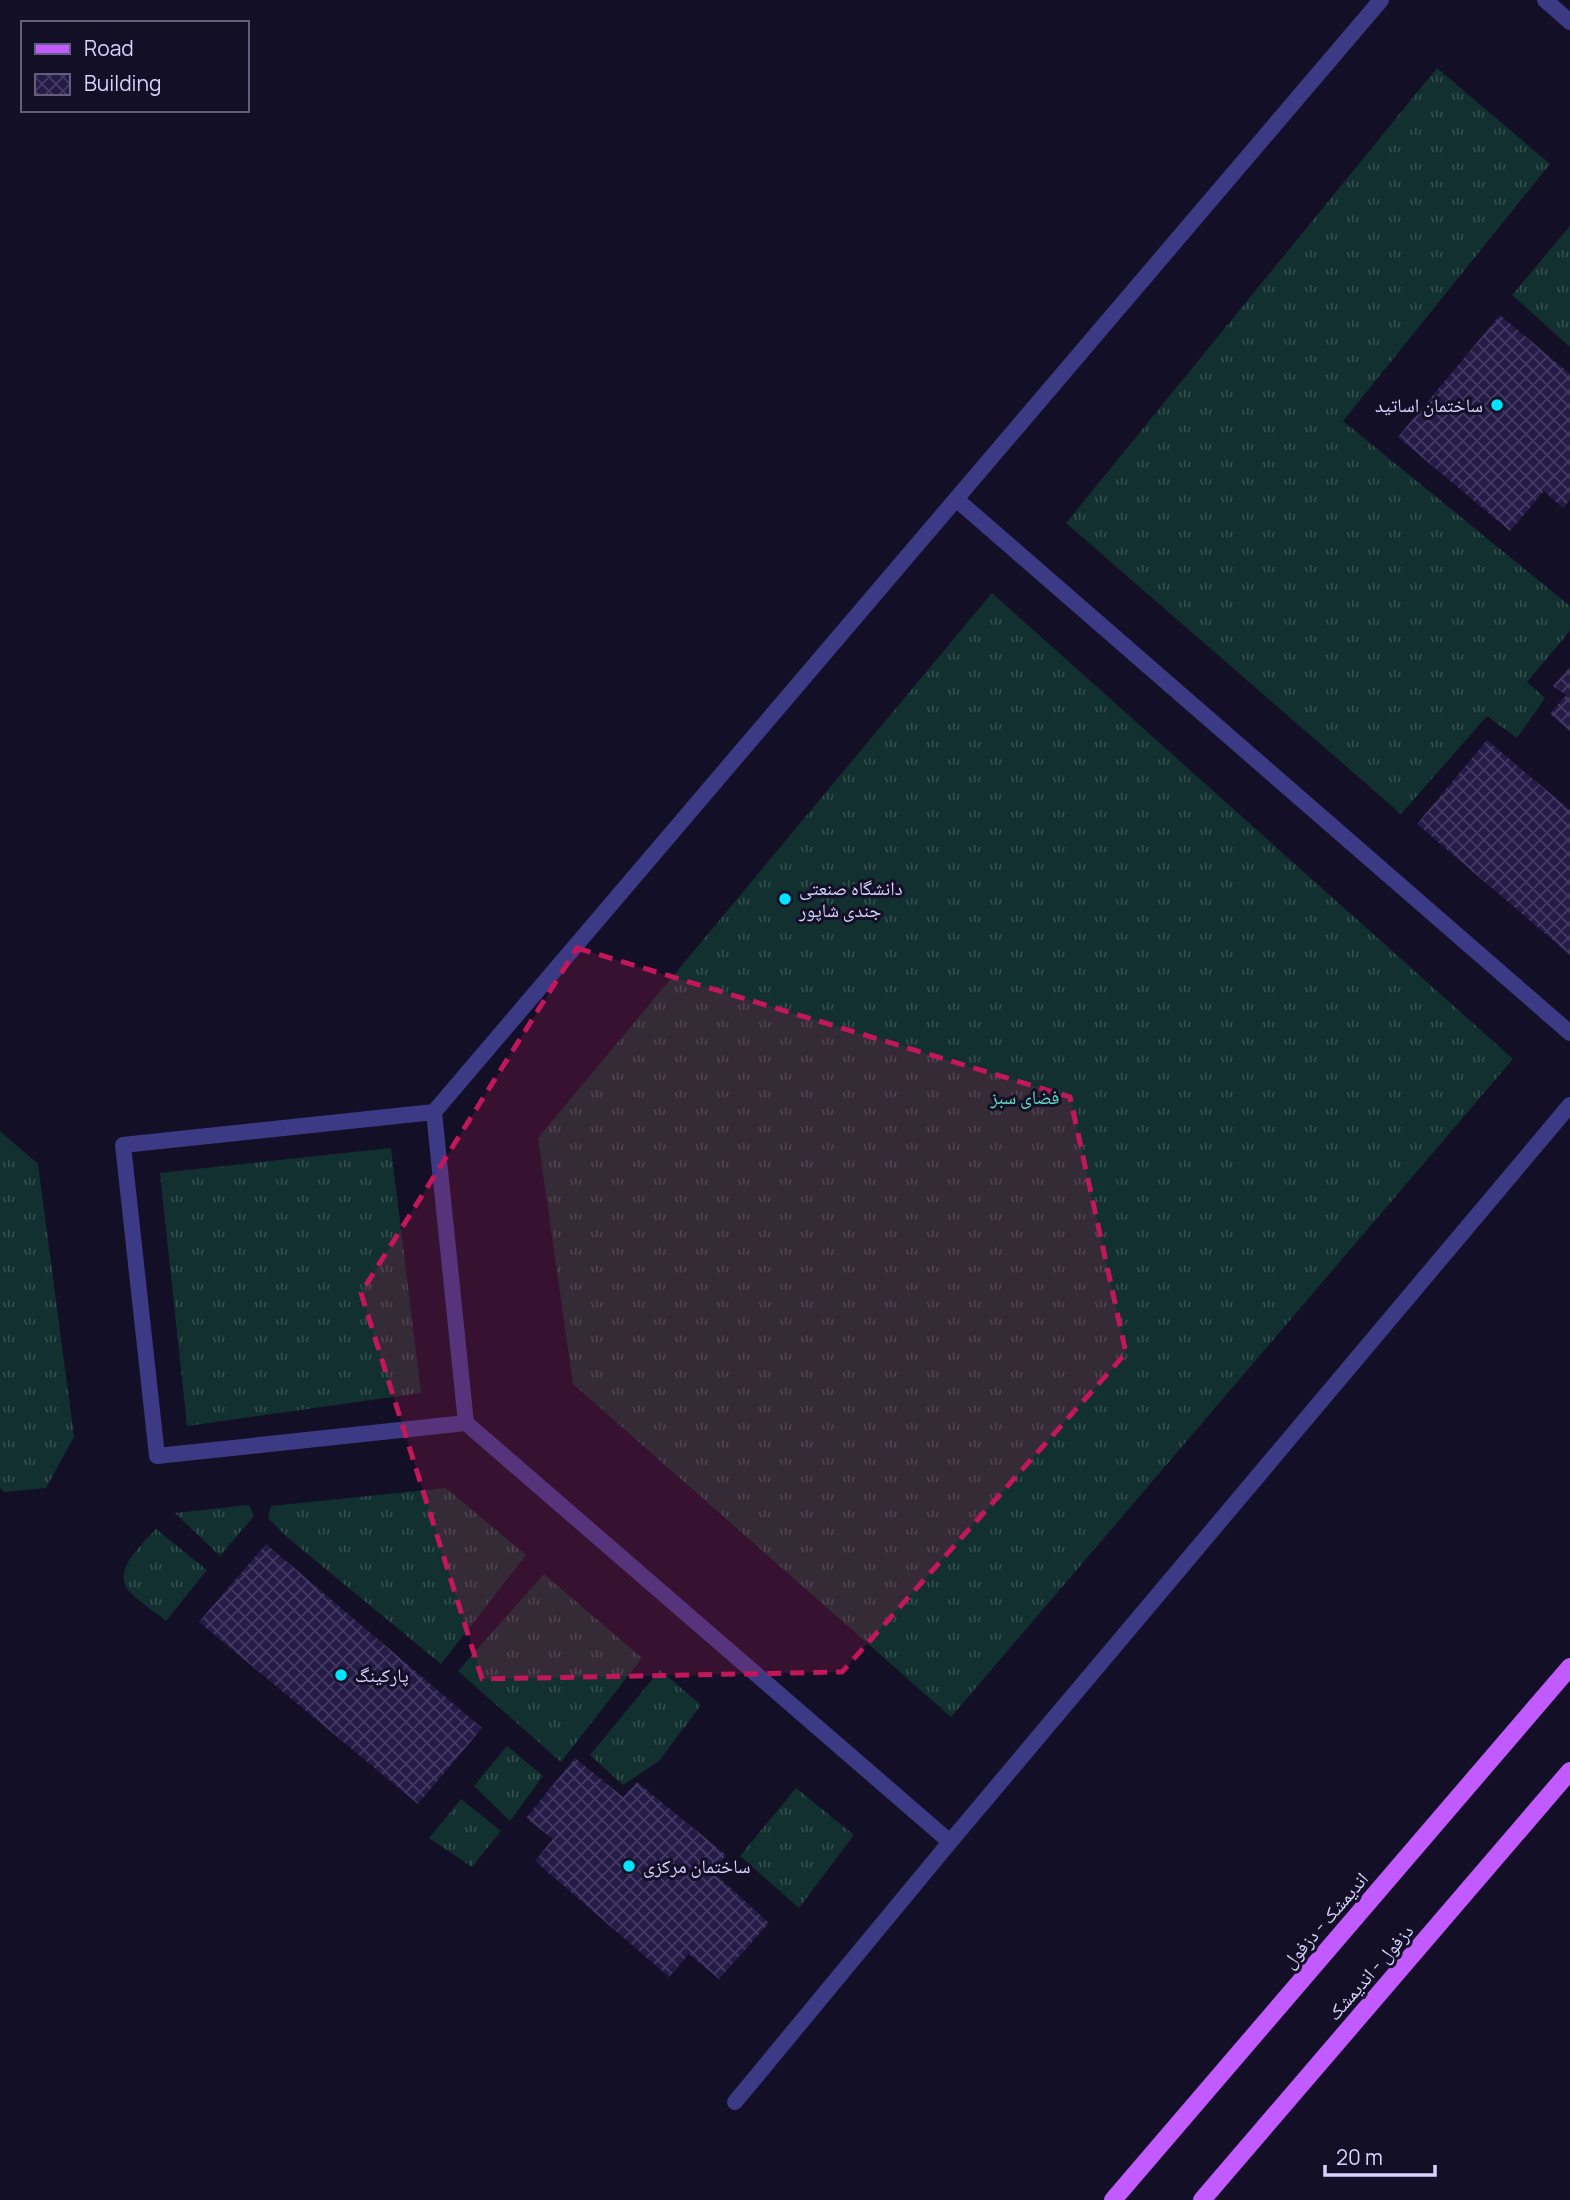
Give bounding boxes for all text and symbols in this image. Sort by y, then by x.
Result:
legend [21,21,248,112]
text: Road [84,34,134,62]
text: Building [84,69,161,97]
place label: ساختمان اساتید [1375,392,1483,418]
marker: ساختمان اساتید [1489,397,1505,413]
place label: دانشگاه صنعتی جندی شاپور [798,875,903,923]
marker: دانشگاه صنعتی جندی شاپور [777,891,793,907]
park label: فضای سبز [990,1084,1059,1110]
place label: پارکینگ [355,1662,409,1688]
marker: پارکینگ [333,1667,349,1683]
place label: ساختمان مرکزی [643,1853,750,1879]
marker: ساختمان مرکزی [621,1858,637,1874]
street label: اندیمشک - دزفول [1276,1866,1374,1974]
street label: دزفول - اندیمشک [1321,1918,1419,2026]
scale bar [1325,2134,1435,2178]
text: 20 m [1336,2143,1383,2171]

